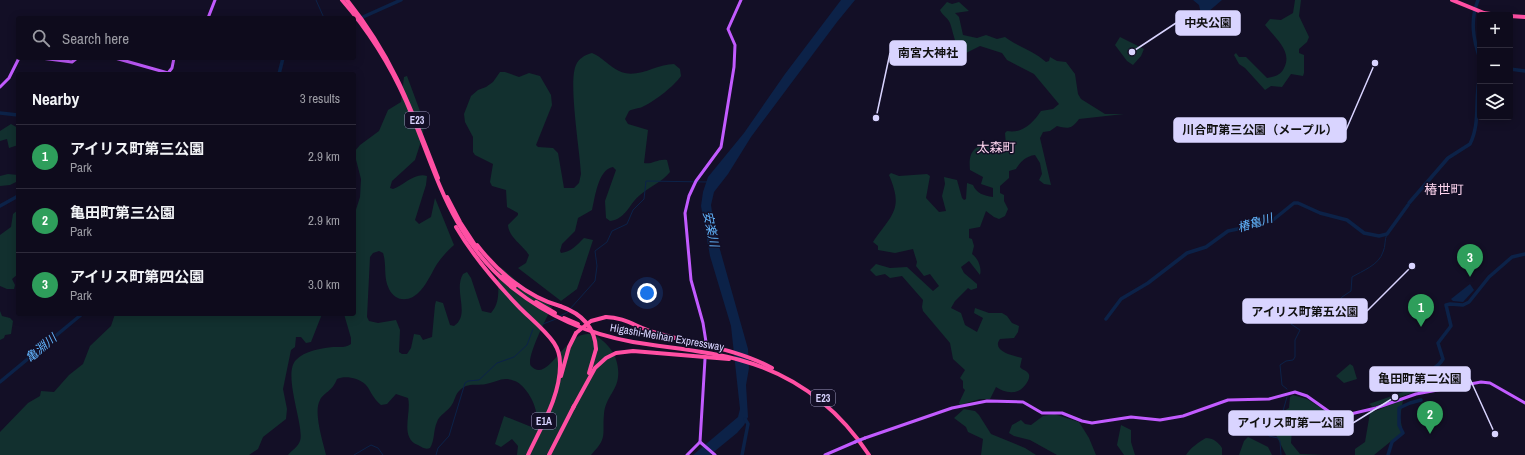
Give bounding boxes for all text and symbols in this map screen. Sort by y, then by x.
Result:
callout: 中央公園 [1176,11,1240,35]
map controls [1477,12,1513,120]
button: + [1477,12,1513,48]
text: 中央公園 [1184,15,1232,31]
search box [16,16,356,60]
icon: search [30,27,52,49]
text: Search here [62,28,129,49]
callout: 南宮大神社 [890,41,966,65]
text: 南宮大神社 [898,45,958,61]
button: − [1477,48,1513,84]
button: layers [1477,84,1513,120]
text: Nearby [32,87,79,110]
text: 3 results [300,90,340,107]
road number: E23 [405,112,429,128]
callout: 川合町第三公園（メープル） [1174,118,1346,142]
text: 川合町第三公園（メープル） [1182,122,1338,138]
text: アイリス町第三公園 [70,138,204,159]
district label: 太森町 [976,139,1016,156]
text: 1 [42,148,48,165]
text: 2.9 km [308,148,340,165]
text: Park [70,159,92,176]
district label: 椿世町 [1424,181,1464,198]
text: 亀田町第三公園 [70,202,175,223]
water label: 安楽川 [699,210,723,250]
water label: 椿亀川 [1235,210,1276,236]
text: 2 [42,212,48,229]
text: 2.9 km [308,212,340,229]
text: Park [70,223,92,240]
pin: 3 [1457,244,1483,277]
text: アイリス町第四公園 [70,266,204,287]
text: 3 [42,276,48,293]
text: 3.0 km [308,276,340,293]
your location [637,283,657,303]
text: Park [70,287,92,304]
pin: 1 [1408,294,1434,327]
callout: アイリス町第五公園 [1243,299,1367,323]
text: アイリス町第五公園 [1251,304,1359,320]
street label: Higashi-Meihan Expressway [609,320,725,354]
water label: 亀淵川 [22,329,61,366]
callout: 亀田町第二公園 [1370,367,1470,391]
text: 亀田町第二公園 [1378,371,1462,387]
road number: E23 [811,390,835,406]
pin: 2 [1417,401,1443,434]
callout: アイリス町第一公園 [1229,411,1353,435]
road number: E1A [532,413,556,429]
text: アイリス町第一公園 [1237,415,1345,431]

